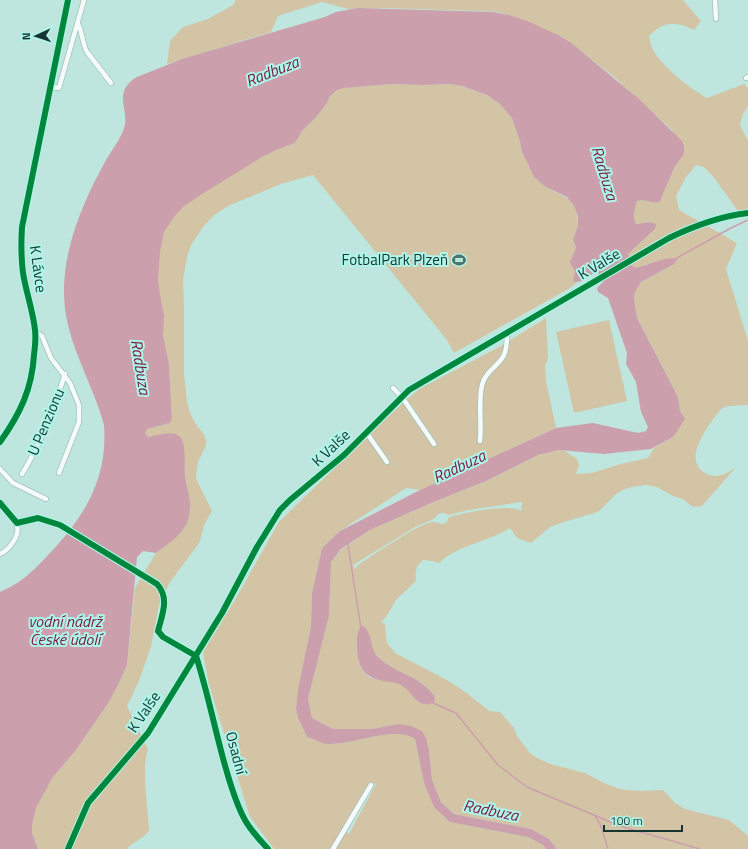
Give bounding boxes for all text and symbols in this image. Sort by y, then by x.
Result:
north arrow [16,16,56,56]
text: N [18,32,34,41]
water label: Radbuza [242,49,303,93]
water label: Radbuza [585,143,625,204]
street label: K Valše [573,242,624,285]
street label: K Lávce [24,244,53,294]
place label: FotbalPark Plzeň [342,248,448,271]
sports icon: FotbalPark Plzeň [451,252,467,268]
water label: Radbuza [125,338,157,397]
street label: U Penzionu [21,384,70,459]
street label: K Valše [306,424,355,472]
water label: Radbuza [429,443,490,489]
water label: vodní nádrž České údolí [28,609,104,651]
street label: K Valše [121,686,166,737]
street label: Osadní [220,729,254,779]
water label: Radbuza [461,793,522,827]
scale bar [604,807,682,833]
text: 100 m [610,811,643,830]

